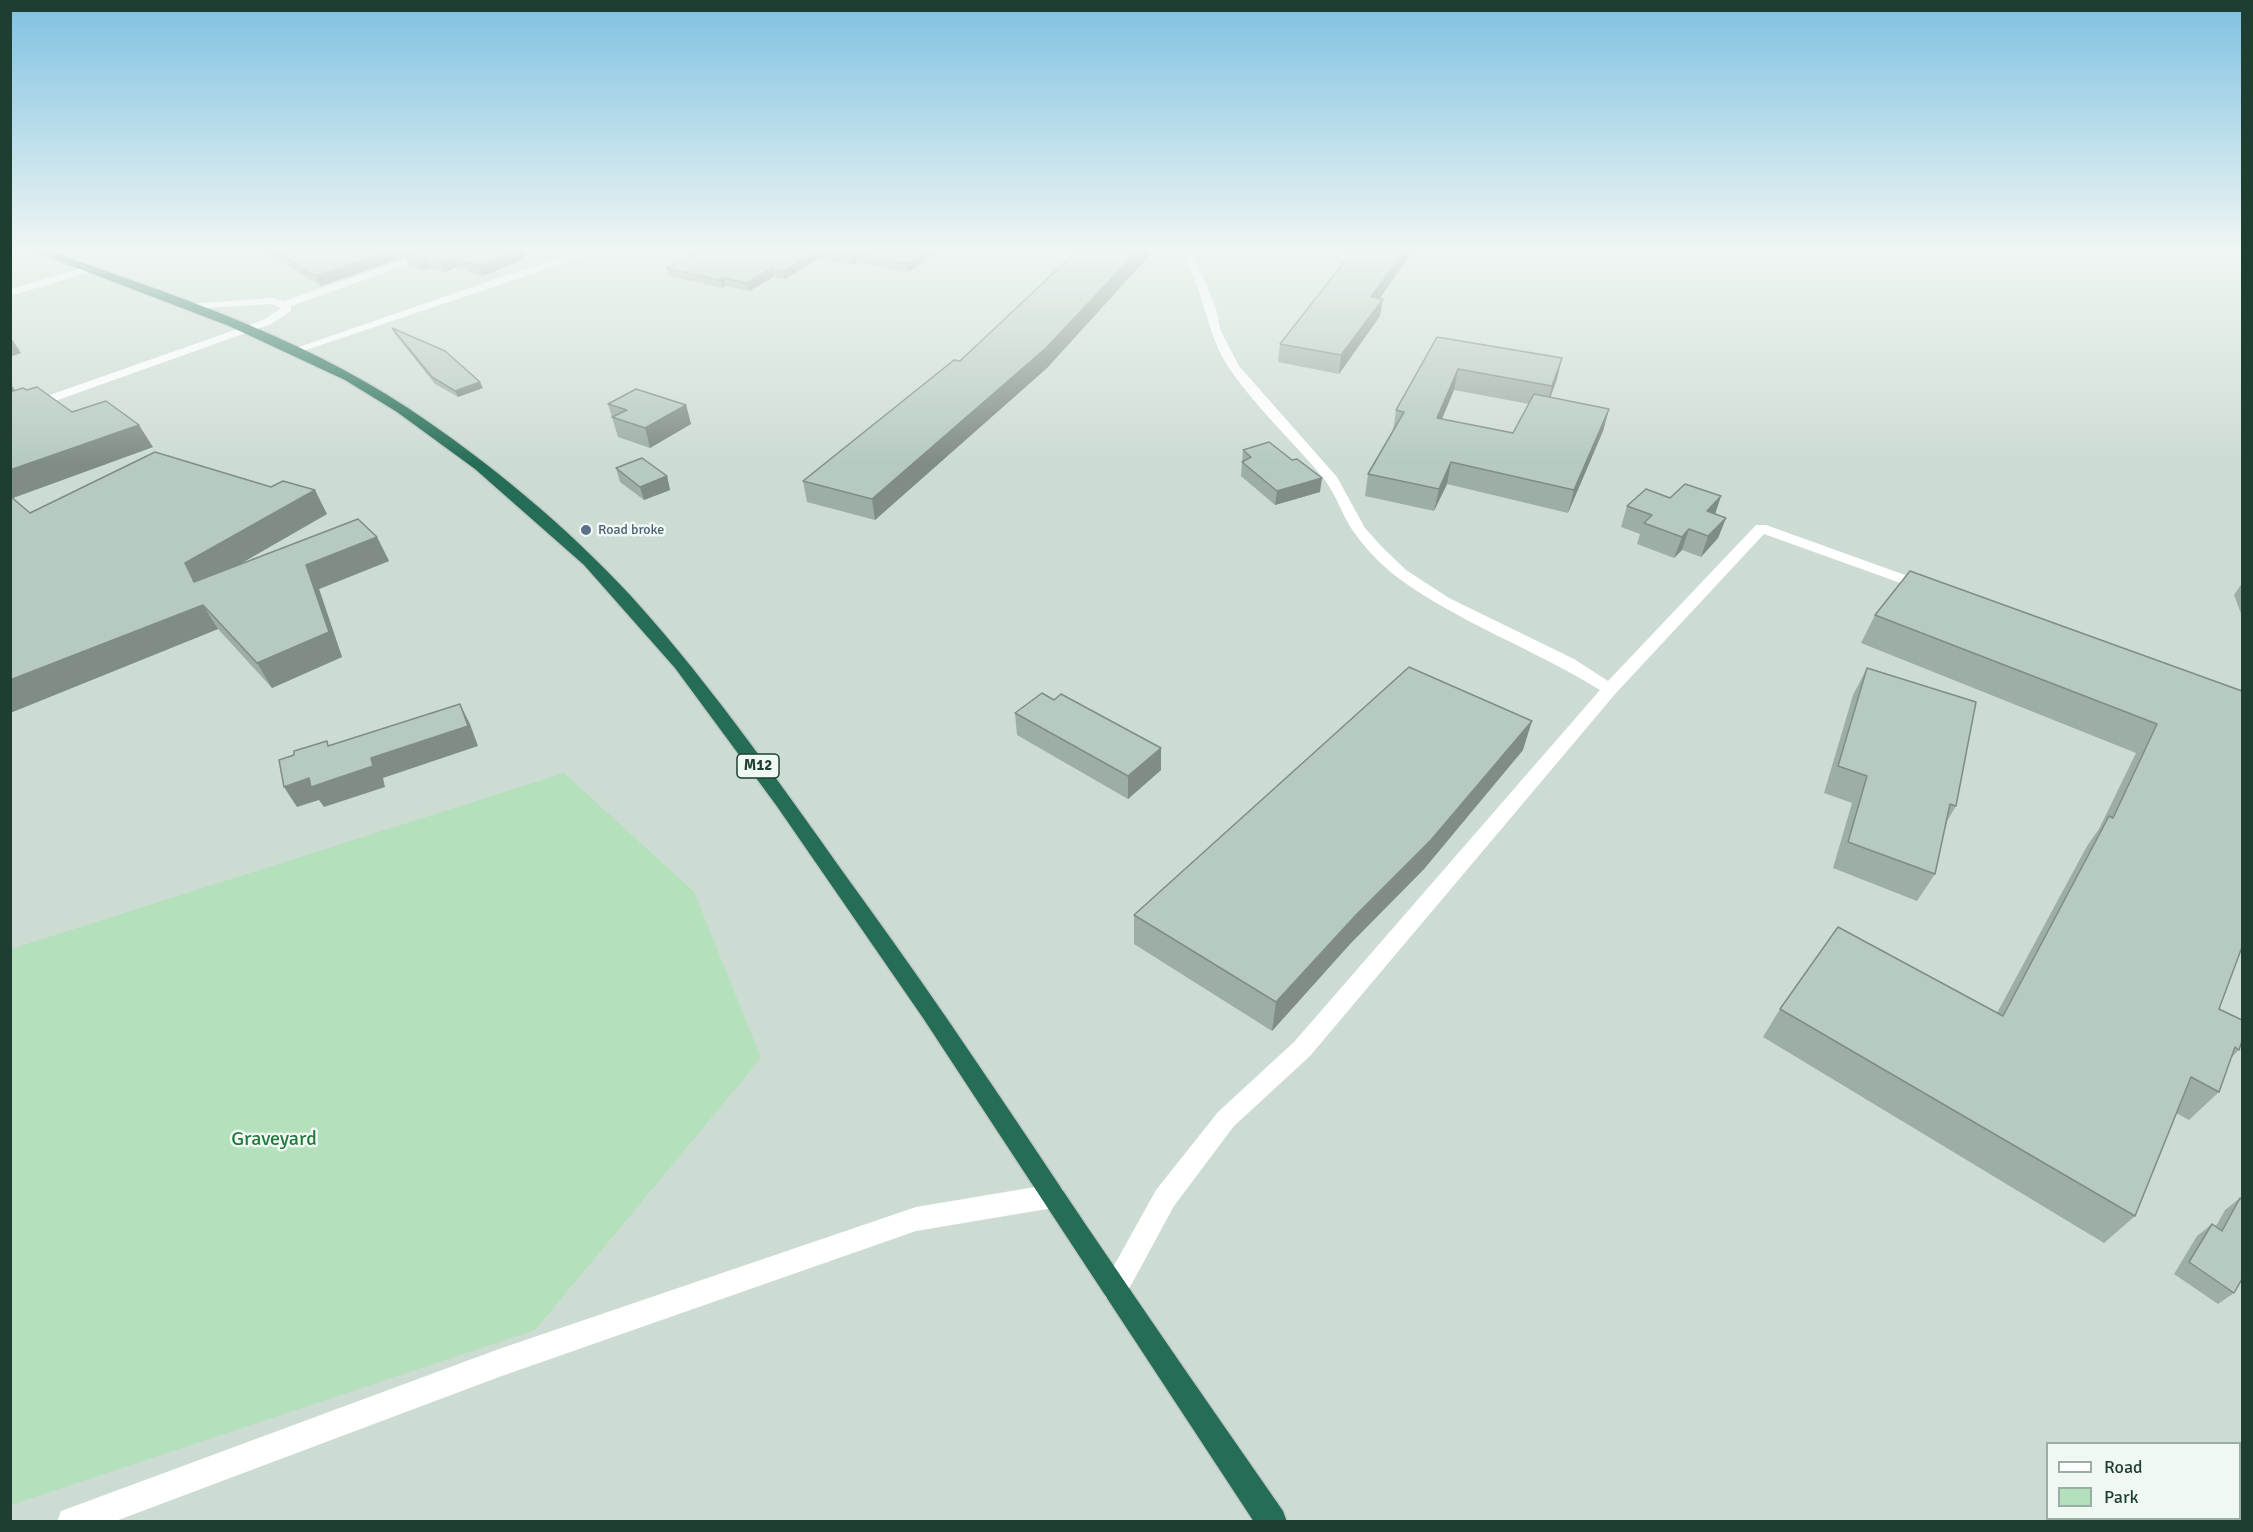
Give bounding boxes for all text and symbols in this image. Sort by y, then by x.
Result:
place label: Road broke [598,522,664,538]
marker: Road broke [579,523,593,537]
road number: M12 [737,754,779,778]
park label: Graveyard [231,1128,317,1152]
legend [2046,1442,2241,1520]
text: Road [2104,1456,2143,1478]
text: Park [2104,1486,2139,1508]

